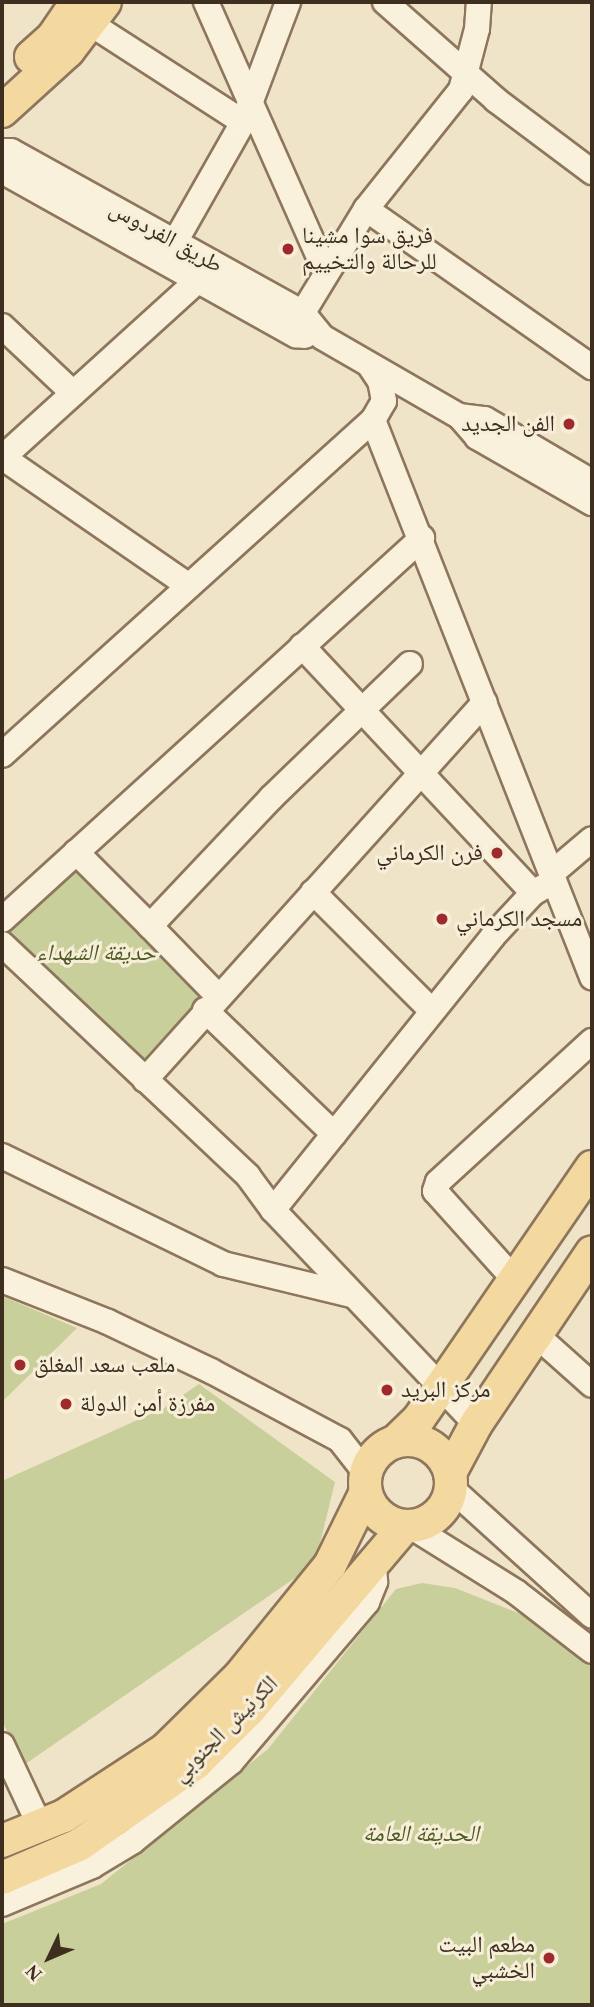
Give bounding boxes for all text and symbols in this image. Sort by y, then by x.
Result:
street label: طريق الفردوس [105,195,227,279]
place label: فريق سوا مشينا للرحالة والتخييم [302,222,437,276]
marker: فريق سوا مشينا للرحالة والتخييم [280,241,296,257]
place label: الفن الجديد [461,410,555,438]
marker: الفن الجديد [561,416,577,432]
place label: فرن الكرماني [376,839,483,867]
marker: فرن الكرماني [489,845,505,861]
place label: مسجد الكرماني [456,905,582,933]
marker: مسجد الكرماني [434,911,450,927]
park label: حديقة الشهداء [36,939,156,967]
place label: ملعب سعد المغلق [34,1351,175,1379]
marker: ملعب سعد المغلق [12,1357,28,1373]
place label: مركز البريد [401,1376,491,1404]
marker: مركز البريد [379,1382,395,1398]
place label: مفرزة أمن الدولة [80,1390,215,1418]
marker: مفرزة أمن الدولة [58,1396,74,1412]
street label: الكرنيش الجنوبي [166,1670,284,1788]
park label: الحديقة العامة [363,1820,479,1848]
north arrow [14,1923,84,1993]
place label: مطعم البيت الخشبي [438,1931,535,1985]
marker: مطعم البيت الخشبي [541,1950,557,1966]
text: N [21,1961,46,1985]

